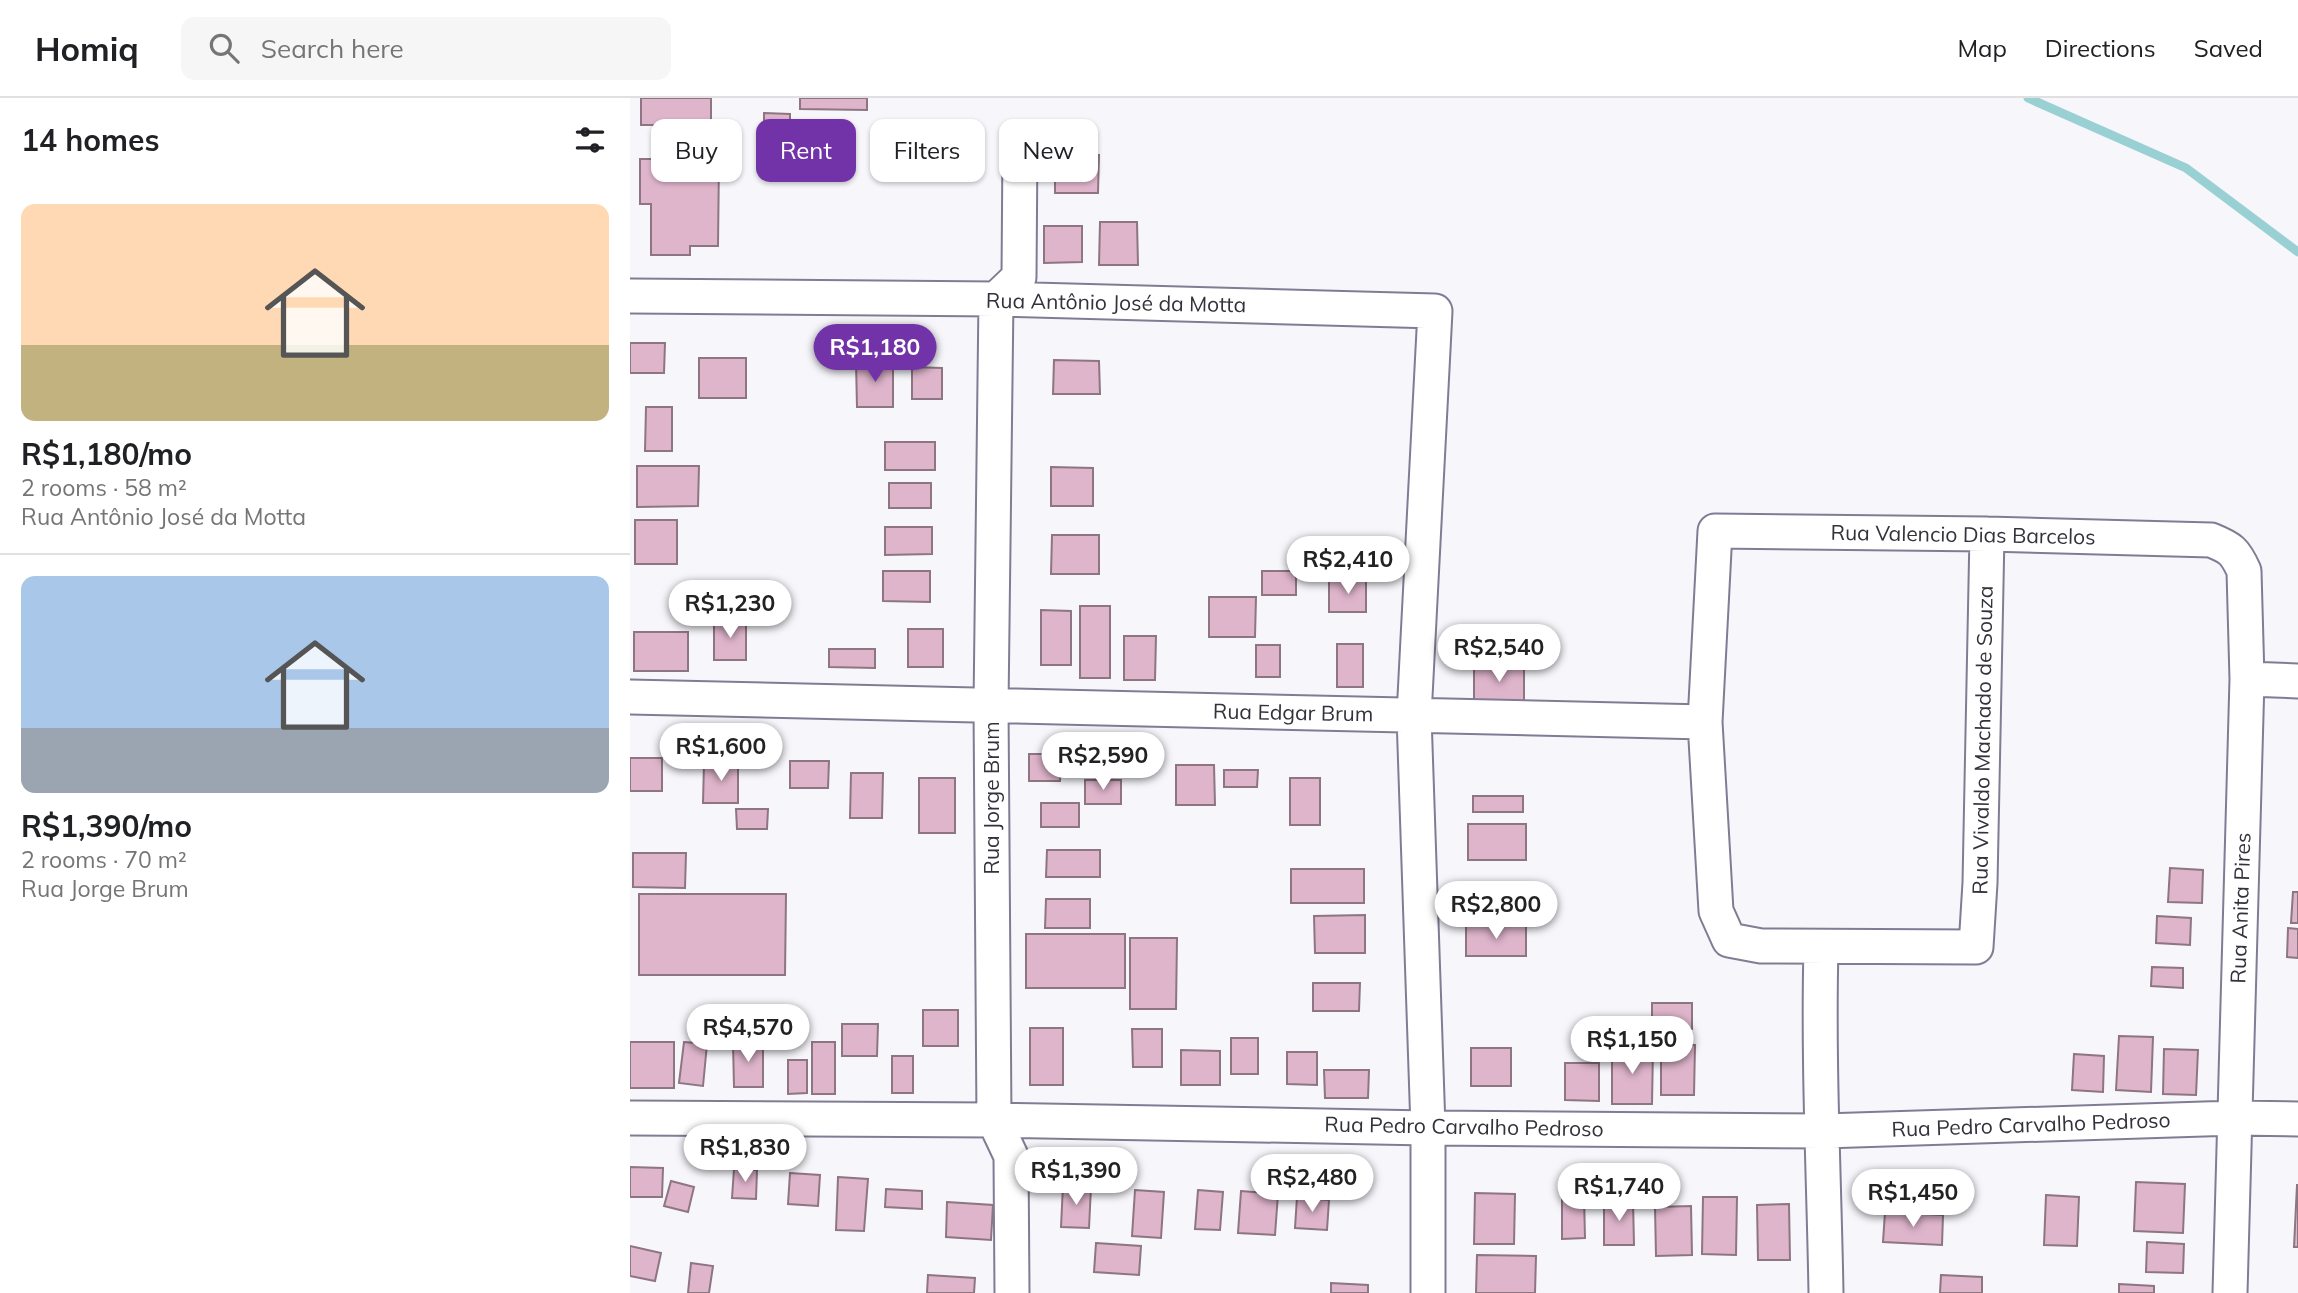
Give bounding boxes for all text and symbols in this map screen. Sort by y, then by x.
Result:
search box [181,17,671,80]
text: Homiq [35,28,139,69]
icon: search [205,29,243,67]
text: Search here [261,32,404,65]
text: Map [1957,33,2007,63]
text: Directions [2045,33,2156,63]
text: Saved [2194,33,2263,63]
chip: Buy [651,119,742,182]
chip: Rent [756,119,856,182]
chip: Filters [870,119,985,182]
chip: New [999,119,1098,182]
text: 14 homes [21,121,160,159]
icon: filters [571,121,609,159]
icon: home [252,250,378,376]
street label: Rua Antônio José da Motta [986,287,1246,317]
pin: R$1,180 [810,324,940,384]
text: R$1,180 [830,332,920,361]
text: R$1,180/mo [21,435,192,473]
text: 2 rooms · 58 m² [21,473,187,502]
text: Rua Antônio José da Motta [21,502,306,531]
street label: Rua Valencio Dias Barcelos [1830,519,2096,549]
pin: R$2,410 [1283,536,1413,596]
text: R$2,410 [1303,544,1393,573]
pin: R$1,230 [665,580,795,640]
street label: Rua Vivaldo Machado de Souza [1966,585,1998,895]
text: R$1,230 [685,588,775,617]
icon: home [252,622,378,748]
pin: R$2,540 [1434,624,1564,684]
text: R$2,540 [1454,632,1544,661]
street label: Rua Edgar Brum [1213,698,1373,726]
street label: Rua Jorge Brum [978,721,1004,875]
pin: R$1,600 [656,724,786,783]
text: R$1,600 [676,731,766,760]
pin: R$2,590 [1038,732,1168,792]
text: R$2,590 [1058,740,1148,769]
text: R$1,390/mo [21,807,192,845]
street label: Rua Anita Pires [2224,832,2256,984]
text: 2 rooms · 70 m² [21,845,187,874]
text: Rua Jorge Brum [21,874,189,903]
pin: R$2,800 [1431,882,1561,941]
text: R$2,800 [1451,889,1541,918]
pin: R$4,570 [683,1004,813,1064]
text: R$4,570 [703,1012,793,1041]
pin: R$1,150 [1567,1016,1697,1076]
text: R$1,150 [1587,1024,1677,1053]
street label: Rua Pedro Carvalho Pedroso [1891,1106,2171,1142]
street label: Rua Pedro Carvalho Pedroso [1324,1111,1604,1141]
pin: R$1,830 [680,1124,810,1184]
text: R$1,830 [700,1132,790,1161]
pin: R$1,390 [1011,1148,1141,1207]
pin: R$2,480 [1247,1154,1377,1214]
text: R$1,390 [1031,1155,1121,1184]
text: R$2,480 [1267,1162,1357,1191]
pin: R$1,740 [1554,1164,1684,1223]
pin: R$1,450 [1848,1170,1978,1229]
text: R$1,740 [1574,1171,1664,1200]
text: R$1,450 [1868,1177,1958,1206]

